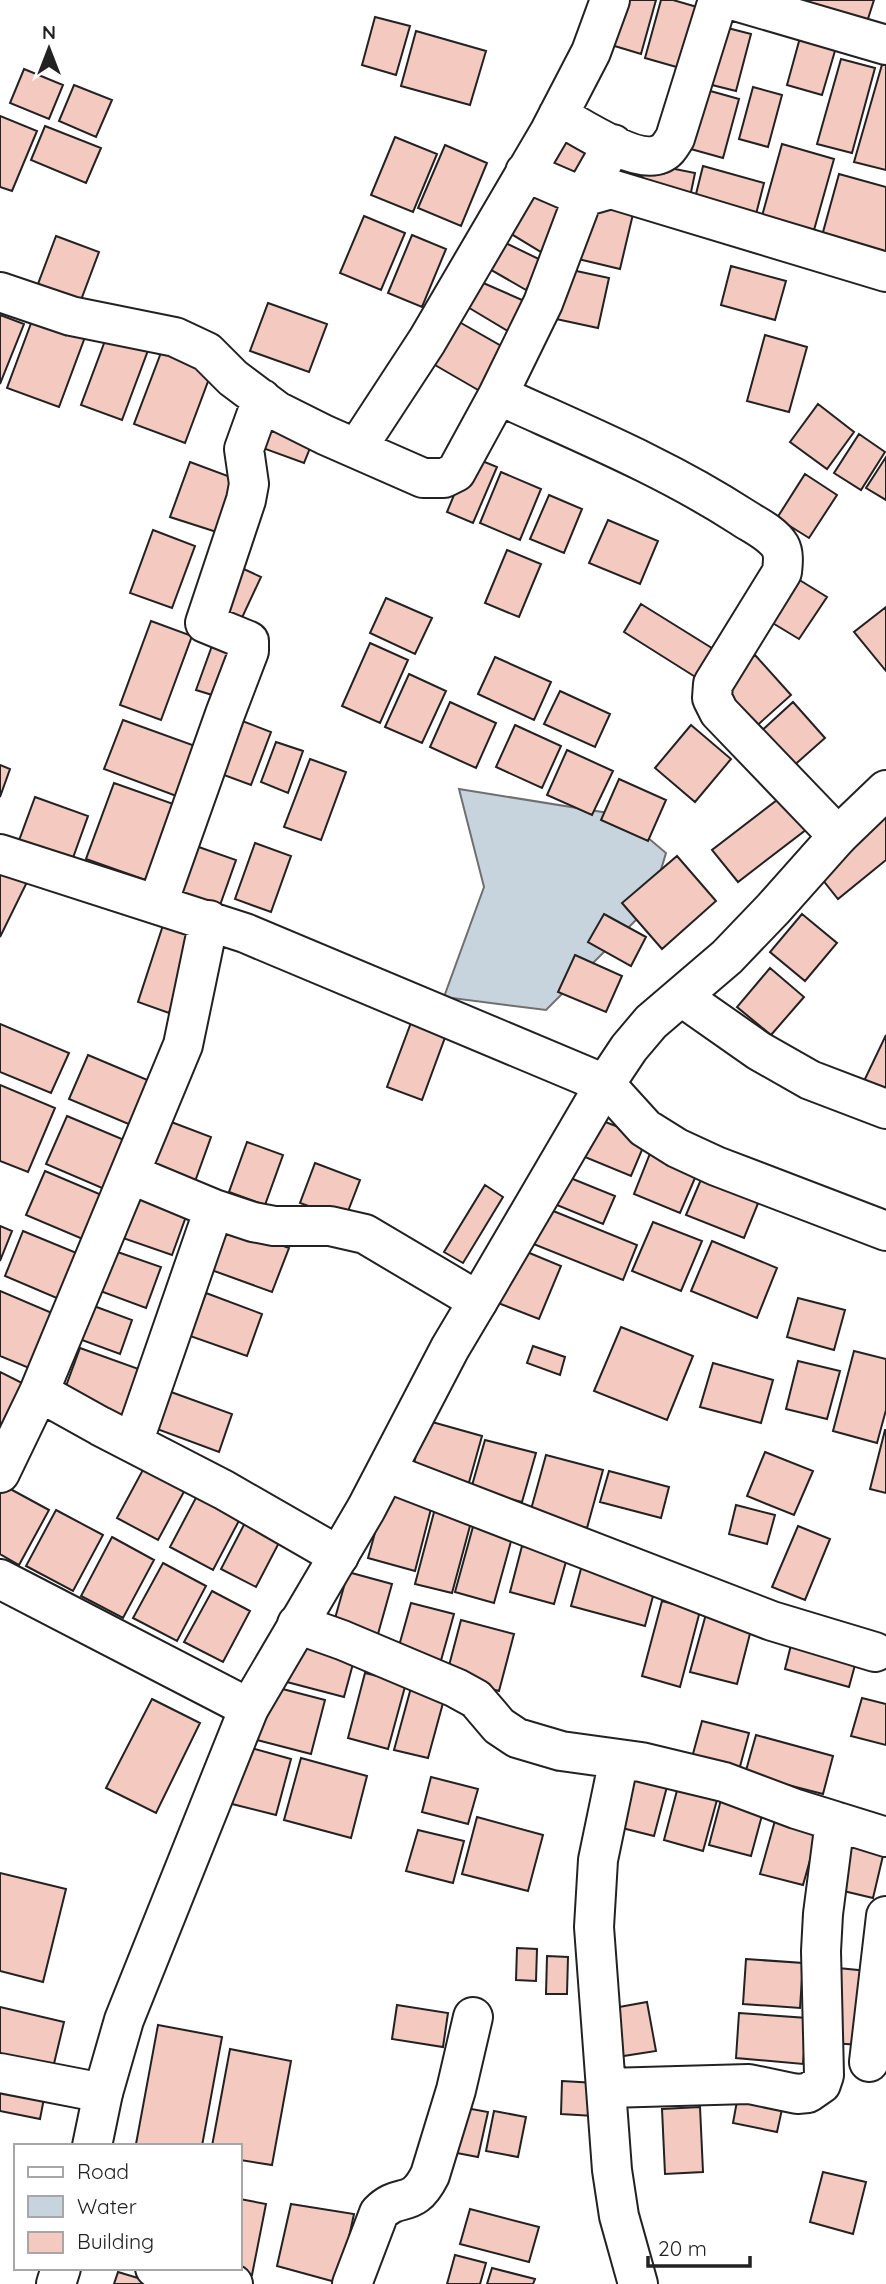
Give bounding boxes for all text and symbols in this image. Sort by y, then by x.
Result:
north arrow [14,14,84,84]
text: N [42,20,56,44]
legend [14,2144,242,2270]
text: Road [77,2158,129,2184]
text: Water [77,2193,137,2219]
scale bar [648,2224,750,2268]
text: Building [77,2228,154,2254]
text: 20 m [658,2235,707,2261]

